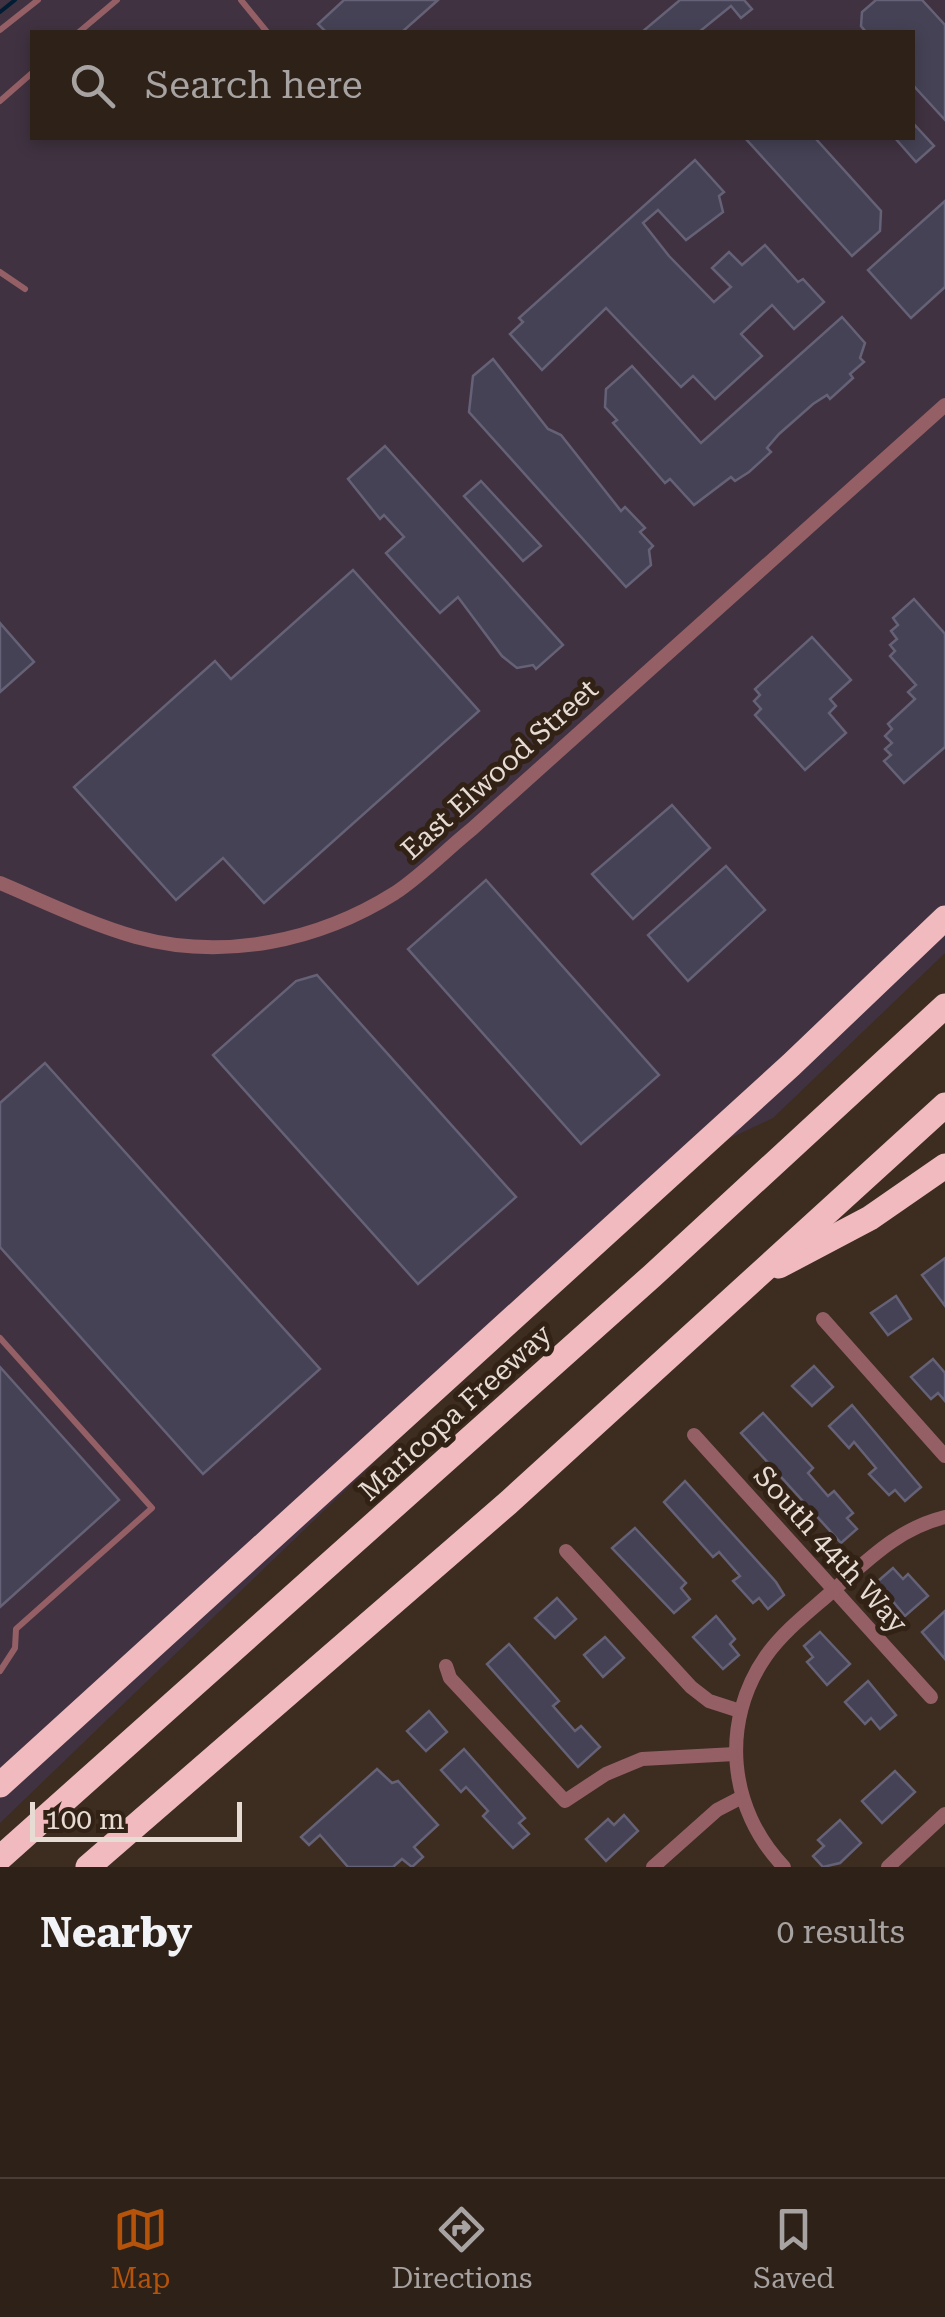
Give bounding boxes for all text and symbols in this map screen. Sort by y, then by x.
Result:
search box [30,30,915,140]
icon: search [65,58,120,113]
text: Search here [145,63,363,107]
street label: East Elwood Street [394,672,604,866]
street label: Maricopa Freeway [352,1317,559,1507]
street label: South 44th Way [747,1459,915,1640]
scale bar [30,1797,242,1842]
text: 100 m [45,1803,125,1836]
text: Nearby [40,1908,192,1957]
text: 0 results [777,1913,905,1951]
tab: Map [111,2202,170,2295]
tab: Directions [391,2202,532,2295]
tab: Saved [753,2202,835,2295]

